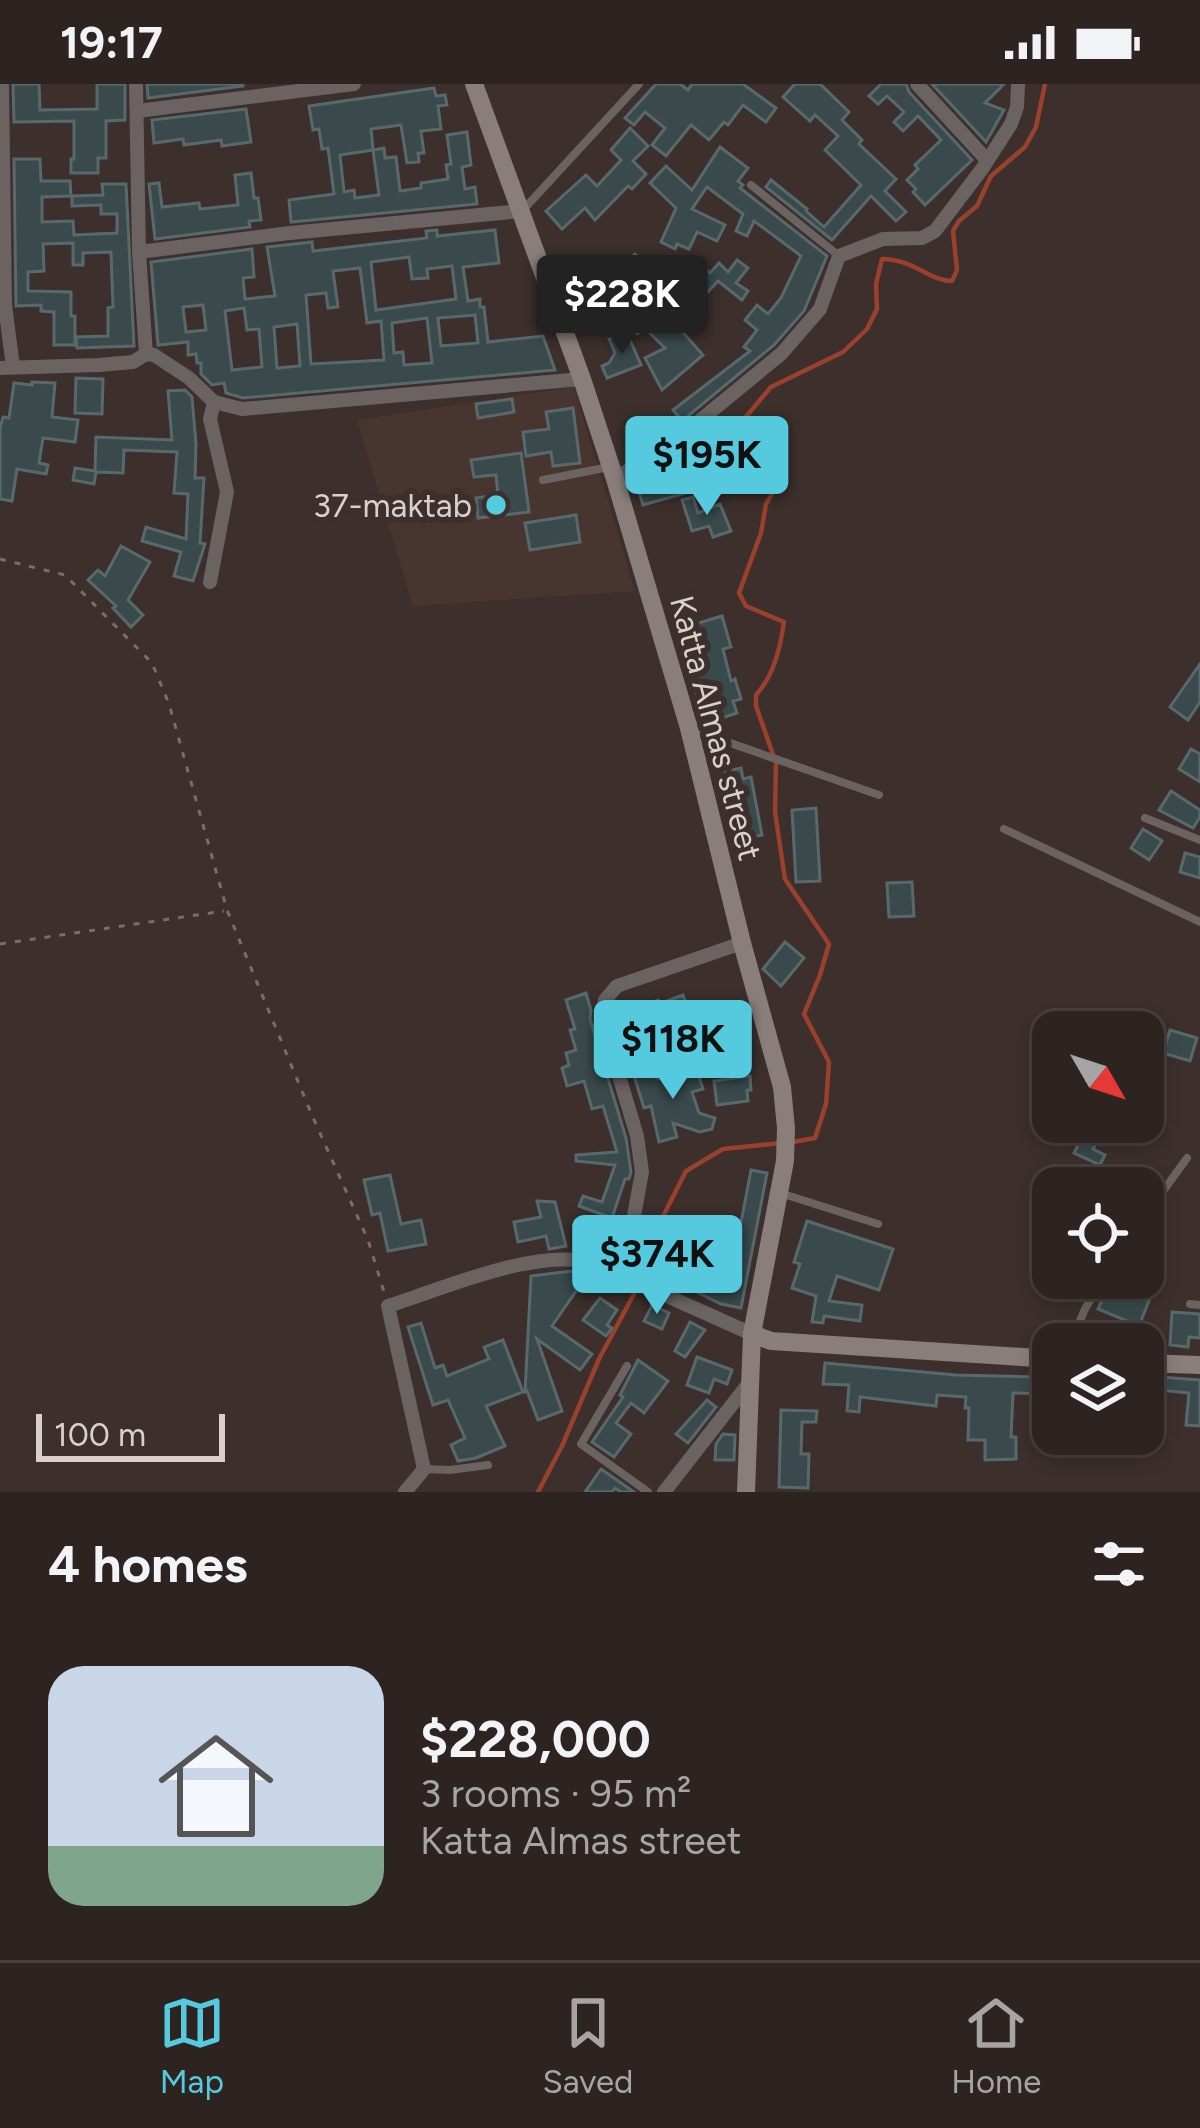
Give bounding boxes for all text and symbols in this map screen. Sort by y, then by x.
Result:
text: 19:17 [60,15,163,69]
pin: $228K [538,255,706,357]
text: $228K [564,270,680,317]
pin: $195K [623,416,791,518]
text: $195K [652,431,762,478]
place label: 37-maktab [313,486,472,525]
marker: 37-maktab [483,492,509,518]
street label: Katta Almas street [662,592,770,864]
pin: $118K [589,1000,757,1102]
north arrow [1032,1011,1164,1143]
map controls [1032,1011,1164,1455]
text: $118K [621,1015,725,1062]
button: locate [1032,1167,1164,1299]
pin: $374K [573,1215,741,1317]
text: $374K [599,1230,715,1277]
button: layers [1032,1323,1164,1455]
scale bar [36,1408,225,1461]
text: 100 m [54,1415,146,1454]
icon: filters [1086,1531,1152,1597]
text: 4 homes [48,1534,248,1595]
text: $228,000 [420,1709,651,1770]
icon: home [144,1714,288,1858]
text: 3 rooms · 95 m² [420,1770,691,1817]
text: Katta Almas street [420,1817,742,1864]
tab: Map [159,1990,225,2101]
tab: Saved [542,1990,633,2101]
tab: Home [951,1990,1041,2101]

